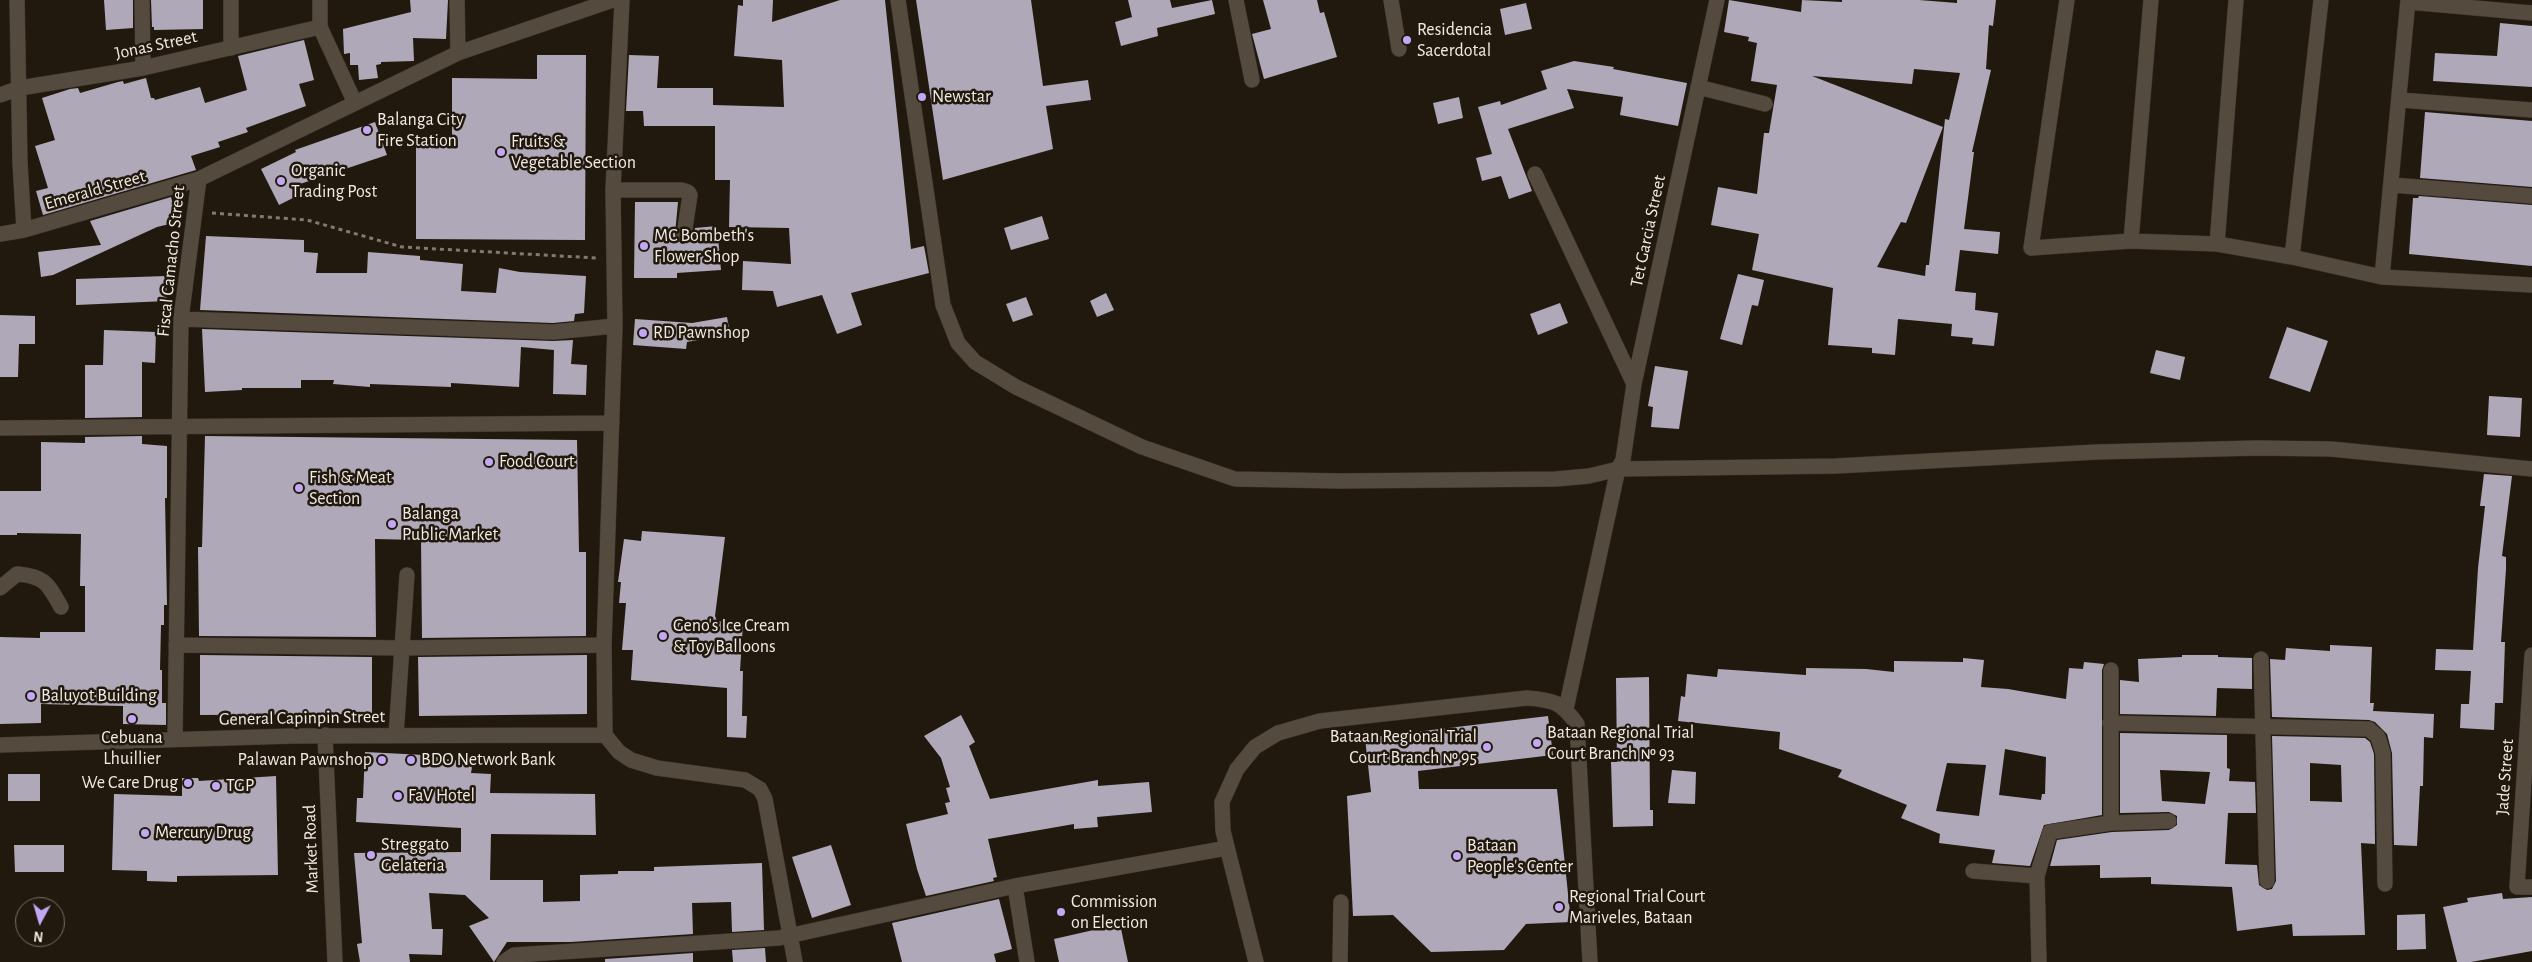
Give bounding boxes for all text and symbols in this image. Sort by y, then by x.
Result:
place label: Residencia Sacerdotal [1417,19,1492,62]
street label: Jonas Street [113,26,199,64]
marker: Residencia Sacerdotal [1401,34,1413,46]
place label: Newstar [932,86,991,108]
marker: Newstar [916,91,928,103]
place label: Balanga City Fire Station [377,109,464,152]
marker: Balanga City Fire Station [361,124,373,136]
place label: Fruits & Vegetable Section [511,131,636,173]
marker: Fruits & Vegetable Section [495,146,507,158]
place label: Organic Trading Post [291,160,377,202]
street label: Emerald Street [42,165,148,215]
street label: Tet Garcia Street [1626,173,1670,289]
marker: Organic Trading Post [275,175,287,187]
street label: Fiscal Camacho Street [152,184,190,338]
place label: MC Bombeth's Flower Shop [654,225,754,268]
marker: MC Bombeth's Flower Shop [638,240,650,252]
place label: RD Pawnshop [653,322,750,344]
marker: RD Pawnshop [637,327,649,339]
place label: Food Court [499,451,575,473]
marker: Food Court [483,456,495,468]
place label: Fish & Meat Section [309,467,392,509]
marker: Fish & Meat Section [293,482,305,494]
place label: Balanga Public Market [402,503,498,546]
marker: Balanga Public Market [386,518,398,530]
place label: Geno's Ice Cream & Toy Balloons [673,615,790,658]
marker: Geno's Ice Cream & Toy Balloons [657,630,669,642]
place label: Baluyot Building [41,685,157,707]
marker: Baluyot Building [25,690,37,702]
street label: General Capinpin Street [219,706,385,730]
marker: Cebuana Lhuillier [126,713,138,725]
place label: Bataan Regional Trial Court Branch № 93 [1547,722,1694,764]
place label: Bataan Regional Trial Court Branch № 95 [1330,726,1477,769]
place label: Cebuana Lhuillier [101,727,163,770]
marker: Bataan Regional Trial Court Branch № 93 [1531,737,1543,749]
street label: Jade Street [2492,738,2518,816]
marker: Bataan Regional Trial Court Branch № 95 [1481,741,1493,753]
place label: Palawan Pawnshop [238,749,372,771]
place label: BDO Network Bank [421,749,556,771]
marker: Palawan Pawnshop [376,754,388,766]
marker: BDO Network Bank [405,754,417,766]
place label: We Care Drug [82,772,178,794]
place label: TGP [226,775,254,797]
marker: We Care Drug [182,777,194,789]
marker: TGP [210,780,222,792]
place label: FaV Hotel [408,785,475,807]
marker: FaV Hotel [392,790,404,802]
street label: Market Road [299,804,323,894]
place label: Mercury Drug [155,822,251,844]
marker: Mercury Drug [139,827,151,839]
place label: Streggato Gelateria [381,834,449,876]
place label: Bataan People's Center [1467,835,1573,878]
marker: Streggato Gelateria [365,849,377,861]
marker: Bataan People's Center [1451,850,1463,862]
place label: Regional Trial Court Mariveles, Bataan [1569,886,1705,929]
place label: Commission on Election [1071,891,1157,934]
north arrow [15,897,65,947]
marker: Regional Trial Court Mariveles, Bataan [1553,901,1565,913]
marker: Commission on Election [1055,906,1067,918]
text: N [33,928,44,943]

